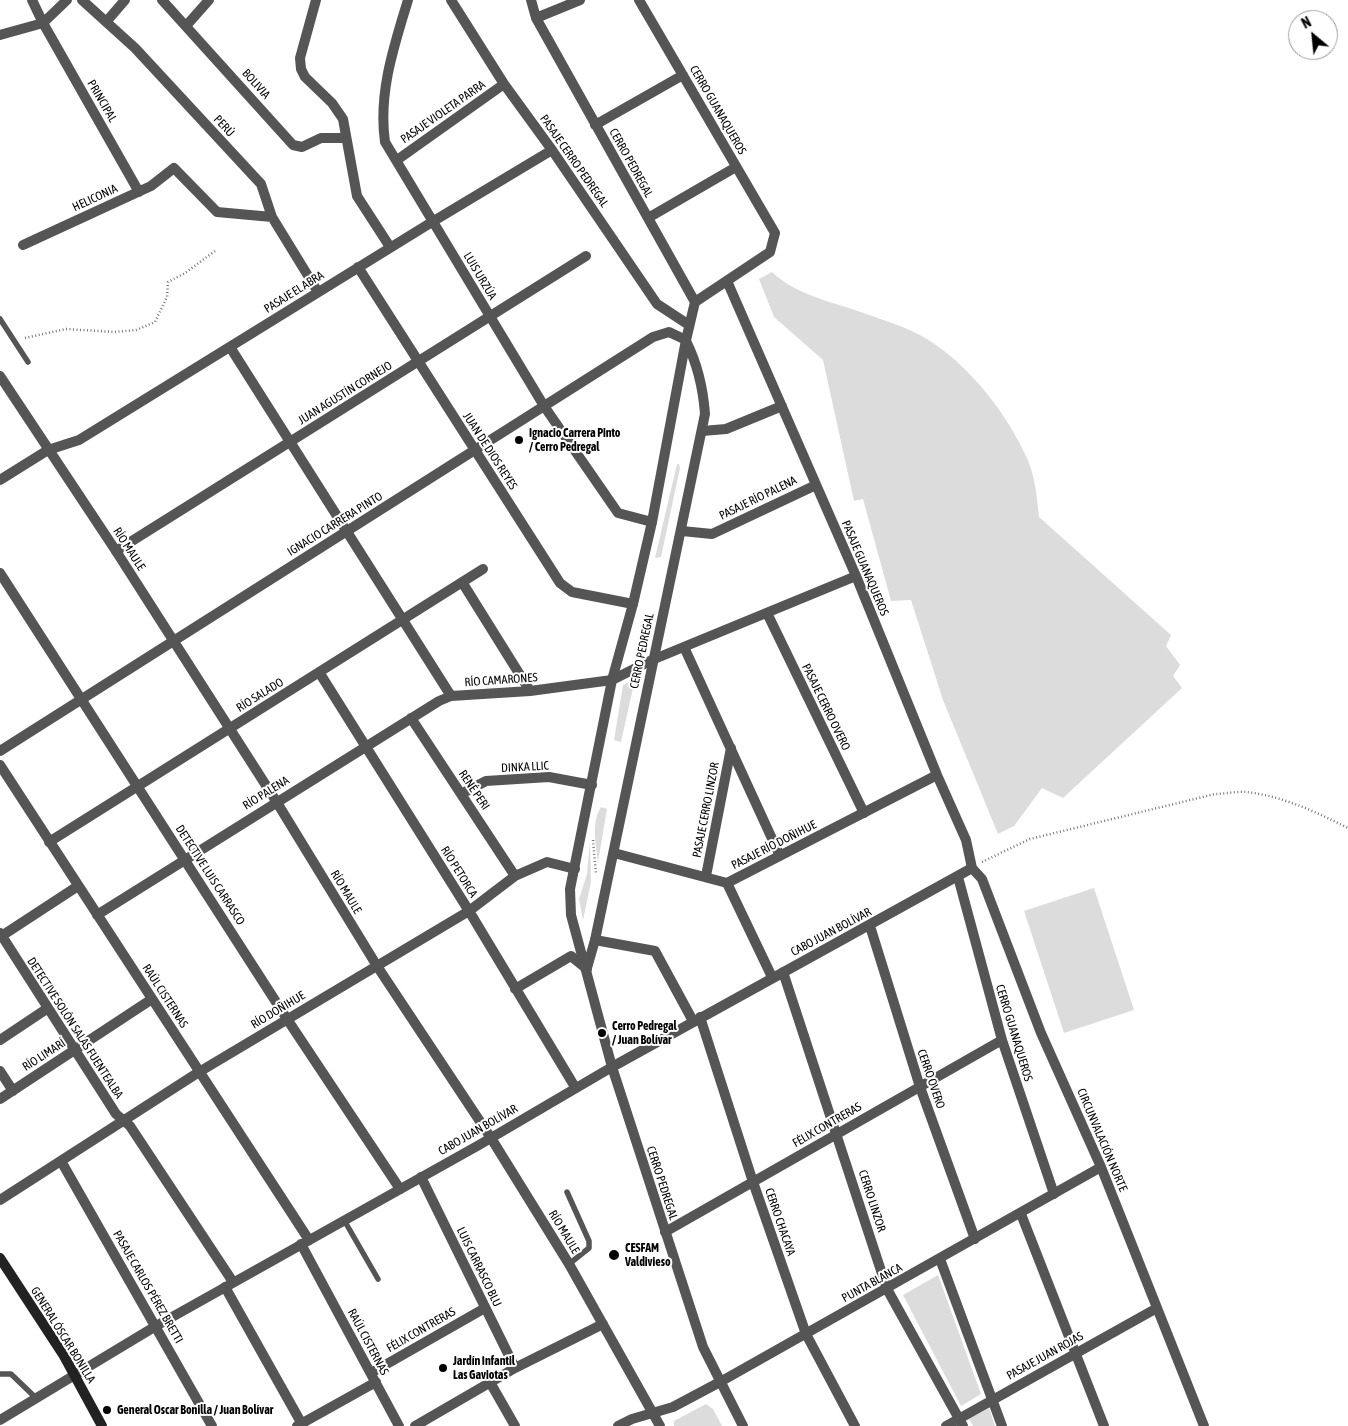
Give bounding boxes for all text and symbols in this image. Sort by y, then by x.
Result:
north arrow [1288,10,1338,60]
text: N [1299,14,1314,32]
street label: CERRO GUANAQUEROS [687,63,749,157]
street label: BOLIVIA [239,66,273,102]
street label: PRINCIPAL [84,77,120,125]
street label: PASAJE VIOLETA PARRA [398,77,488,147]
street label: PERÚ [211,112,237,140]
street label: PASAJE CERRO PEDREGAL [537,112,611,210]
street label: CERRO PEDREGAL [606,126,656,200]
street label: HELICONIA [70,181,120,215]
street label: LUIS URZÚA [460,250,500,302]
street label: PASAJE EL ABRA [262,268,326,316]
street label: JUAN AGUSTÍN CORNEJO [295,358,395,428]
street label: JUAN DE DIOS REYES [460,410,520,492]
place label: Ignacio Carrera Pinto / Cerro Pedregal [529,426,620,454]
marker: Ignacio Carrera Pinto / Cerro Pedregal [513,434,525,446]
street label: PASAJE RÍO PALENA [717,473,799,523]
street label: IGNACIO CARRERA PINTO [285,489,385,559]
street label: PASAJE GUANAQUEROS [838,518,892,618]
street label: RÍO MAULE [110,525,148,573]
street label: CERRO PEDREGAL [627,612,657,690]
street label: PASAJE CERRO OVERO [799,661,853,753]
street label: RÍO CAMARONES [464,670,538,690]
street label: RÍO SALADO [234,675,286,715]
street label: DINKA LLIC [501,759,549,775]
street label: PASAJE CERRO LINZOR [690,761,722,859]
street label: RENÉ PERI [455,767,493,813]
street label: RÍO PALENA [240,773,292,813]
street label: PASAJE RÍO DOÑIHUE [729,817,819,873]
street label: DETECTIVE LUIS CARRASCO [172,822,248,928]
street label: RÍO PETORCA [438,844,480,900]
street label: RÍO MAULE [327,868,365,916]
street label: CABO JUAN BOLÍVAR [788,905,874,959]
street label: DETECTIVE SOLÓN SALAS FUENTEALBA [24,955,126,1101]
street label: RAÚL CISTERNAS [139,961,191,1031]
street label: CERRO GUANAQUEROS [992,983,1036,1083]
street label: RÍO DOÑIHUE [248,988,308,1032]
place label: Cerro Pedregal / Juan Bolívar [612,1019,677,1047]
marker: Cerro Pedregal / Juan Bolívar [596,1027,608,1039]
street label: RÍO LIMARÍ [20,1036,68,1074]
street label: CERRO OVERO [914,1047,948,1111]
street label: CIRCUNVALACIÓN NORTE [1074,1086,1130,1194]
street label: FÉLIX CONTRERAS [790,1099,864,1151]
street label: CABO JUAN BOLÍVAR [436,1101,520,1159]
street label: CERRO PEDREGAL [643,1144,681,1222]
street label: CERRO LINZOR [855,1168,889,1234]
street label: CERRO CHACAYA [762,1186,798,1258]
street label: RÍO MAULE [545,1208,583,1256]
street label: LUIS CARRASCO BLU [453,1225,505,1309]
street label: PASAJE CARLOS PÉREZ BRETTI [110,1228,186,1346]
place label: CESFAM Valdivieso [625,1241,671,1269]
marker: CESFAM Valdivieso [607,1248,621,1262]
street label: PUNTA BLANCA [839,1260,905,1306]
street label: GENERAL ÓSCAR BONILLA [28,1284,98,1386]
street label: FÉLIX CONTRERAS [384,1304,458,1356]
street label: RAÚL CISTERNAS [344,1306,392,1378]
street label: PASAJE JUAN ROJAS [1004,1329,1086,1383]
place label: Jardín Infantil Las Gaviotas [453,1354,515,1382]
marker: Jardín Infantil Las Gaviotas [437,1362,449,1374]
place label: General Oscar Bonilla / Juan Bolívar [117,1403,273,1417]
marker: General Oscar Bonilla / Juan Bolívar [101,1404,113,1416]

